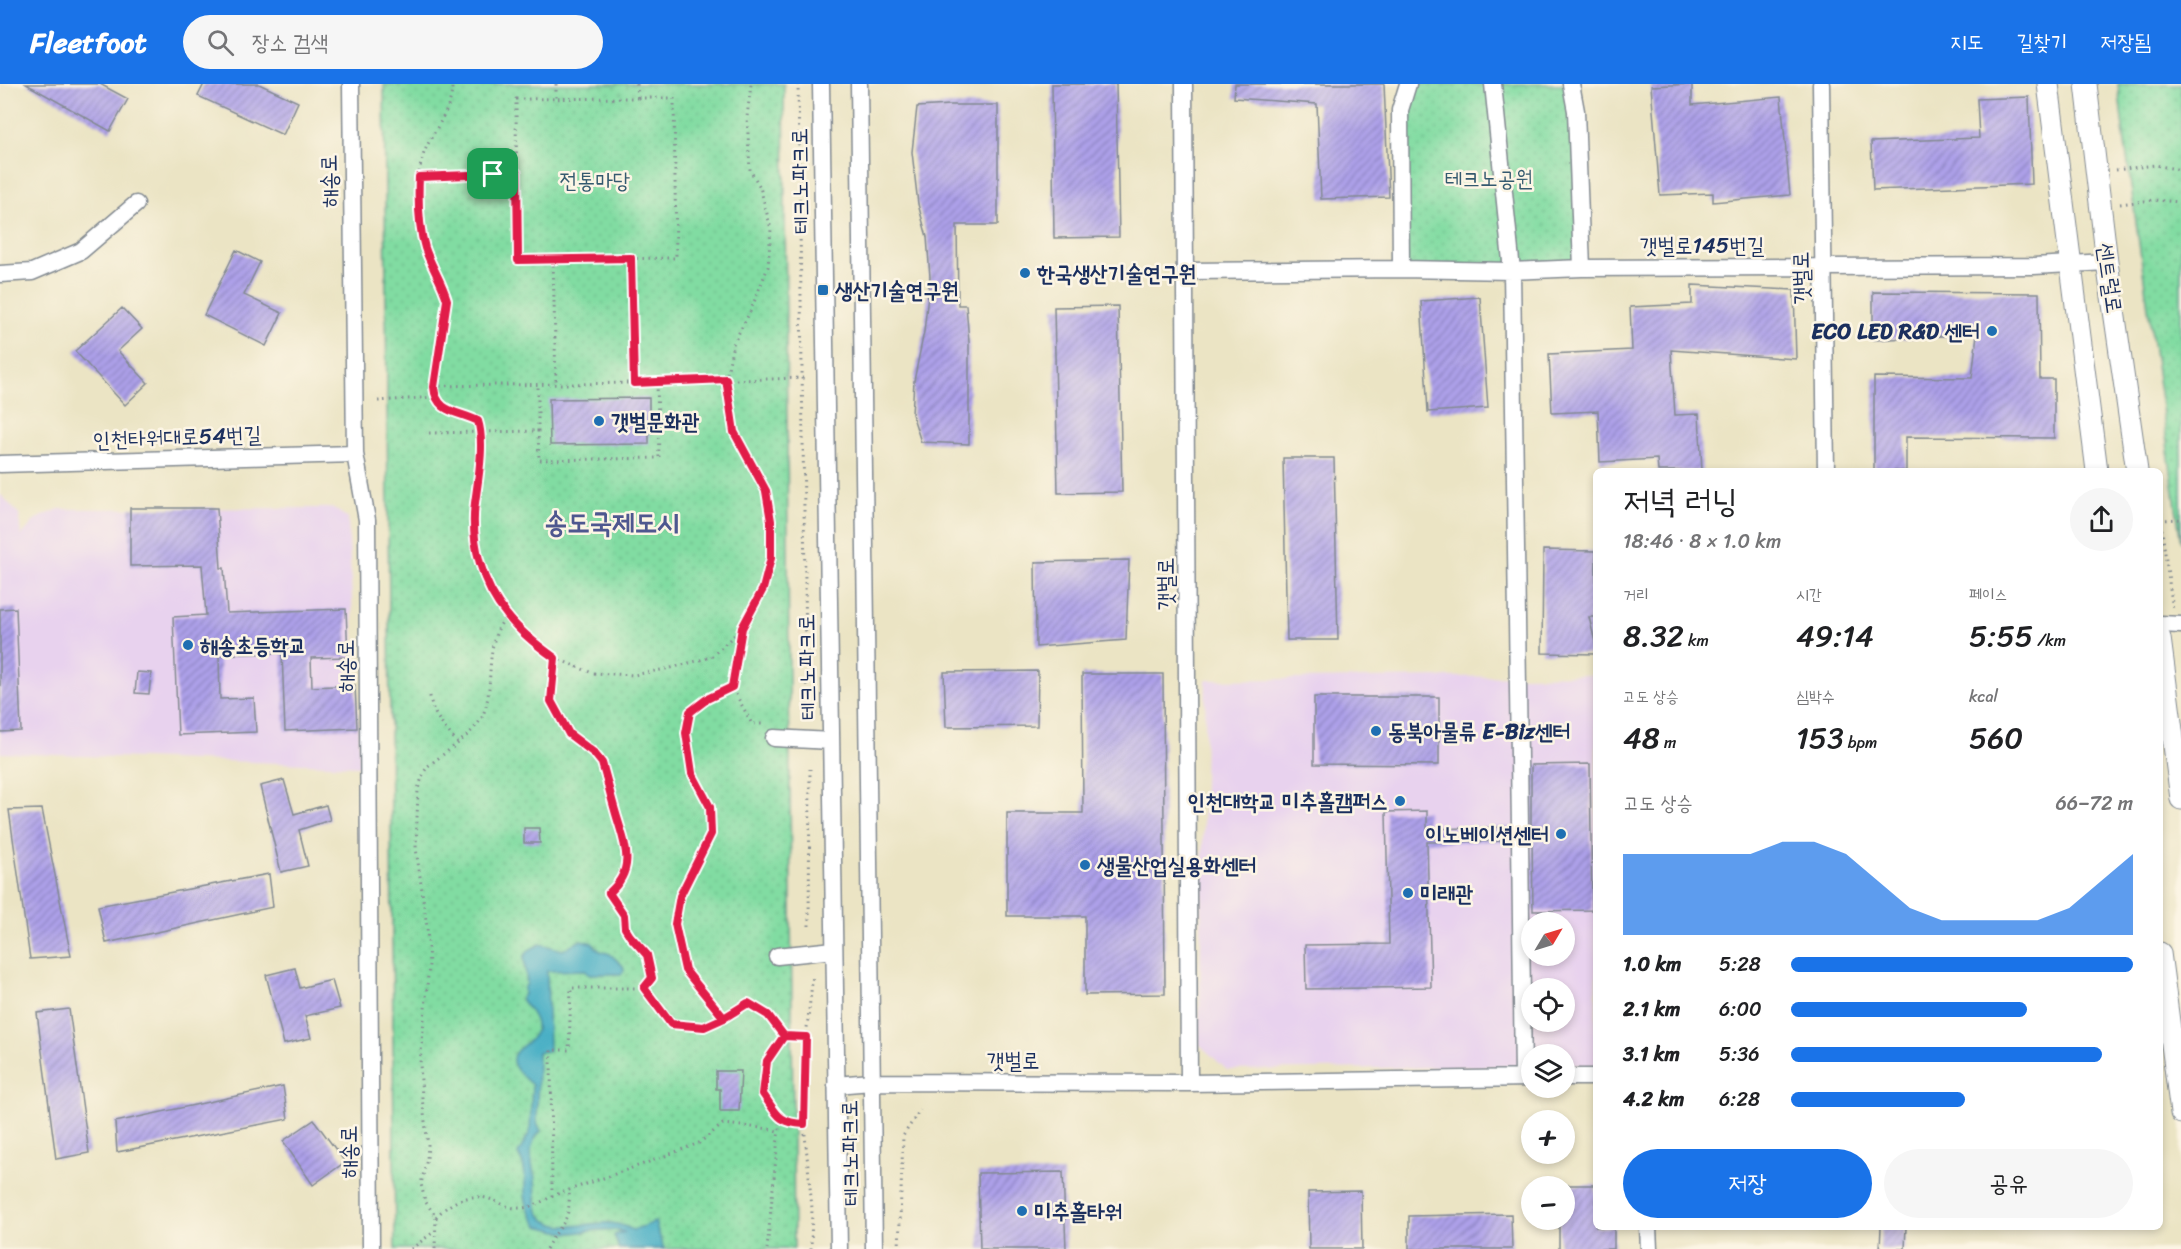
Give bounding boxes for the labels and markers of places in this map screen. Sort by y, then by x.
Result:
pin [467,148,518,199]
place label: 한국생산기술연구원 [1036,254,1196,293]
marker: 한국생산기술연구원 [1018,266,1032,280]
place label: 생산기술연구원 [834,271,959,310]
marker: 생산기술연구원 [816,283,830,297]
place label: ECO LED R&D 센터 [1811,312,1980,351]
marker: ECO LED R&D 센터 [1985,324,1999,338]
place label: 갯벌문화관 [611,402,700,441]
marker: 갯벌문화관 [592,414,606,428]
place label: 해송초등학교 [200,626,306,665]
marker: 해송초등학교 [181,638,195,652]
place label: 동북아물류 E-Biz센터 [1388,712,1570,751]
marker: 동북아물류 E-Biz센터 [1369,724,1383,738]
place label: 인천대학교 미추홀캠퍼스 [1188,782,1388,821]
marker: 인천대학교 미추홀캠퍼스 [1393,794,1407,808]
place label: 이노베이션센터 [1425,815,1549,854]
marker: 이노베이션센터 [1554,827,1568,841]
place label: 생물산업실용화센터 [1096,846,1256,885]
marker: 생물산업실용화센터 [1078,858,1092,872]
place label: 미래관 [1420,874,1473,913]
marker: 미래관 [1401,886,1415,900]
place label: 미추홀타워 [1034,1192,1123,1231]
marker: 미추홀타워 [1015,1204,1029,1218]

